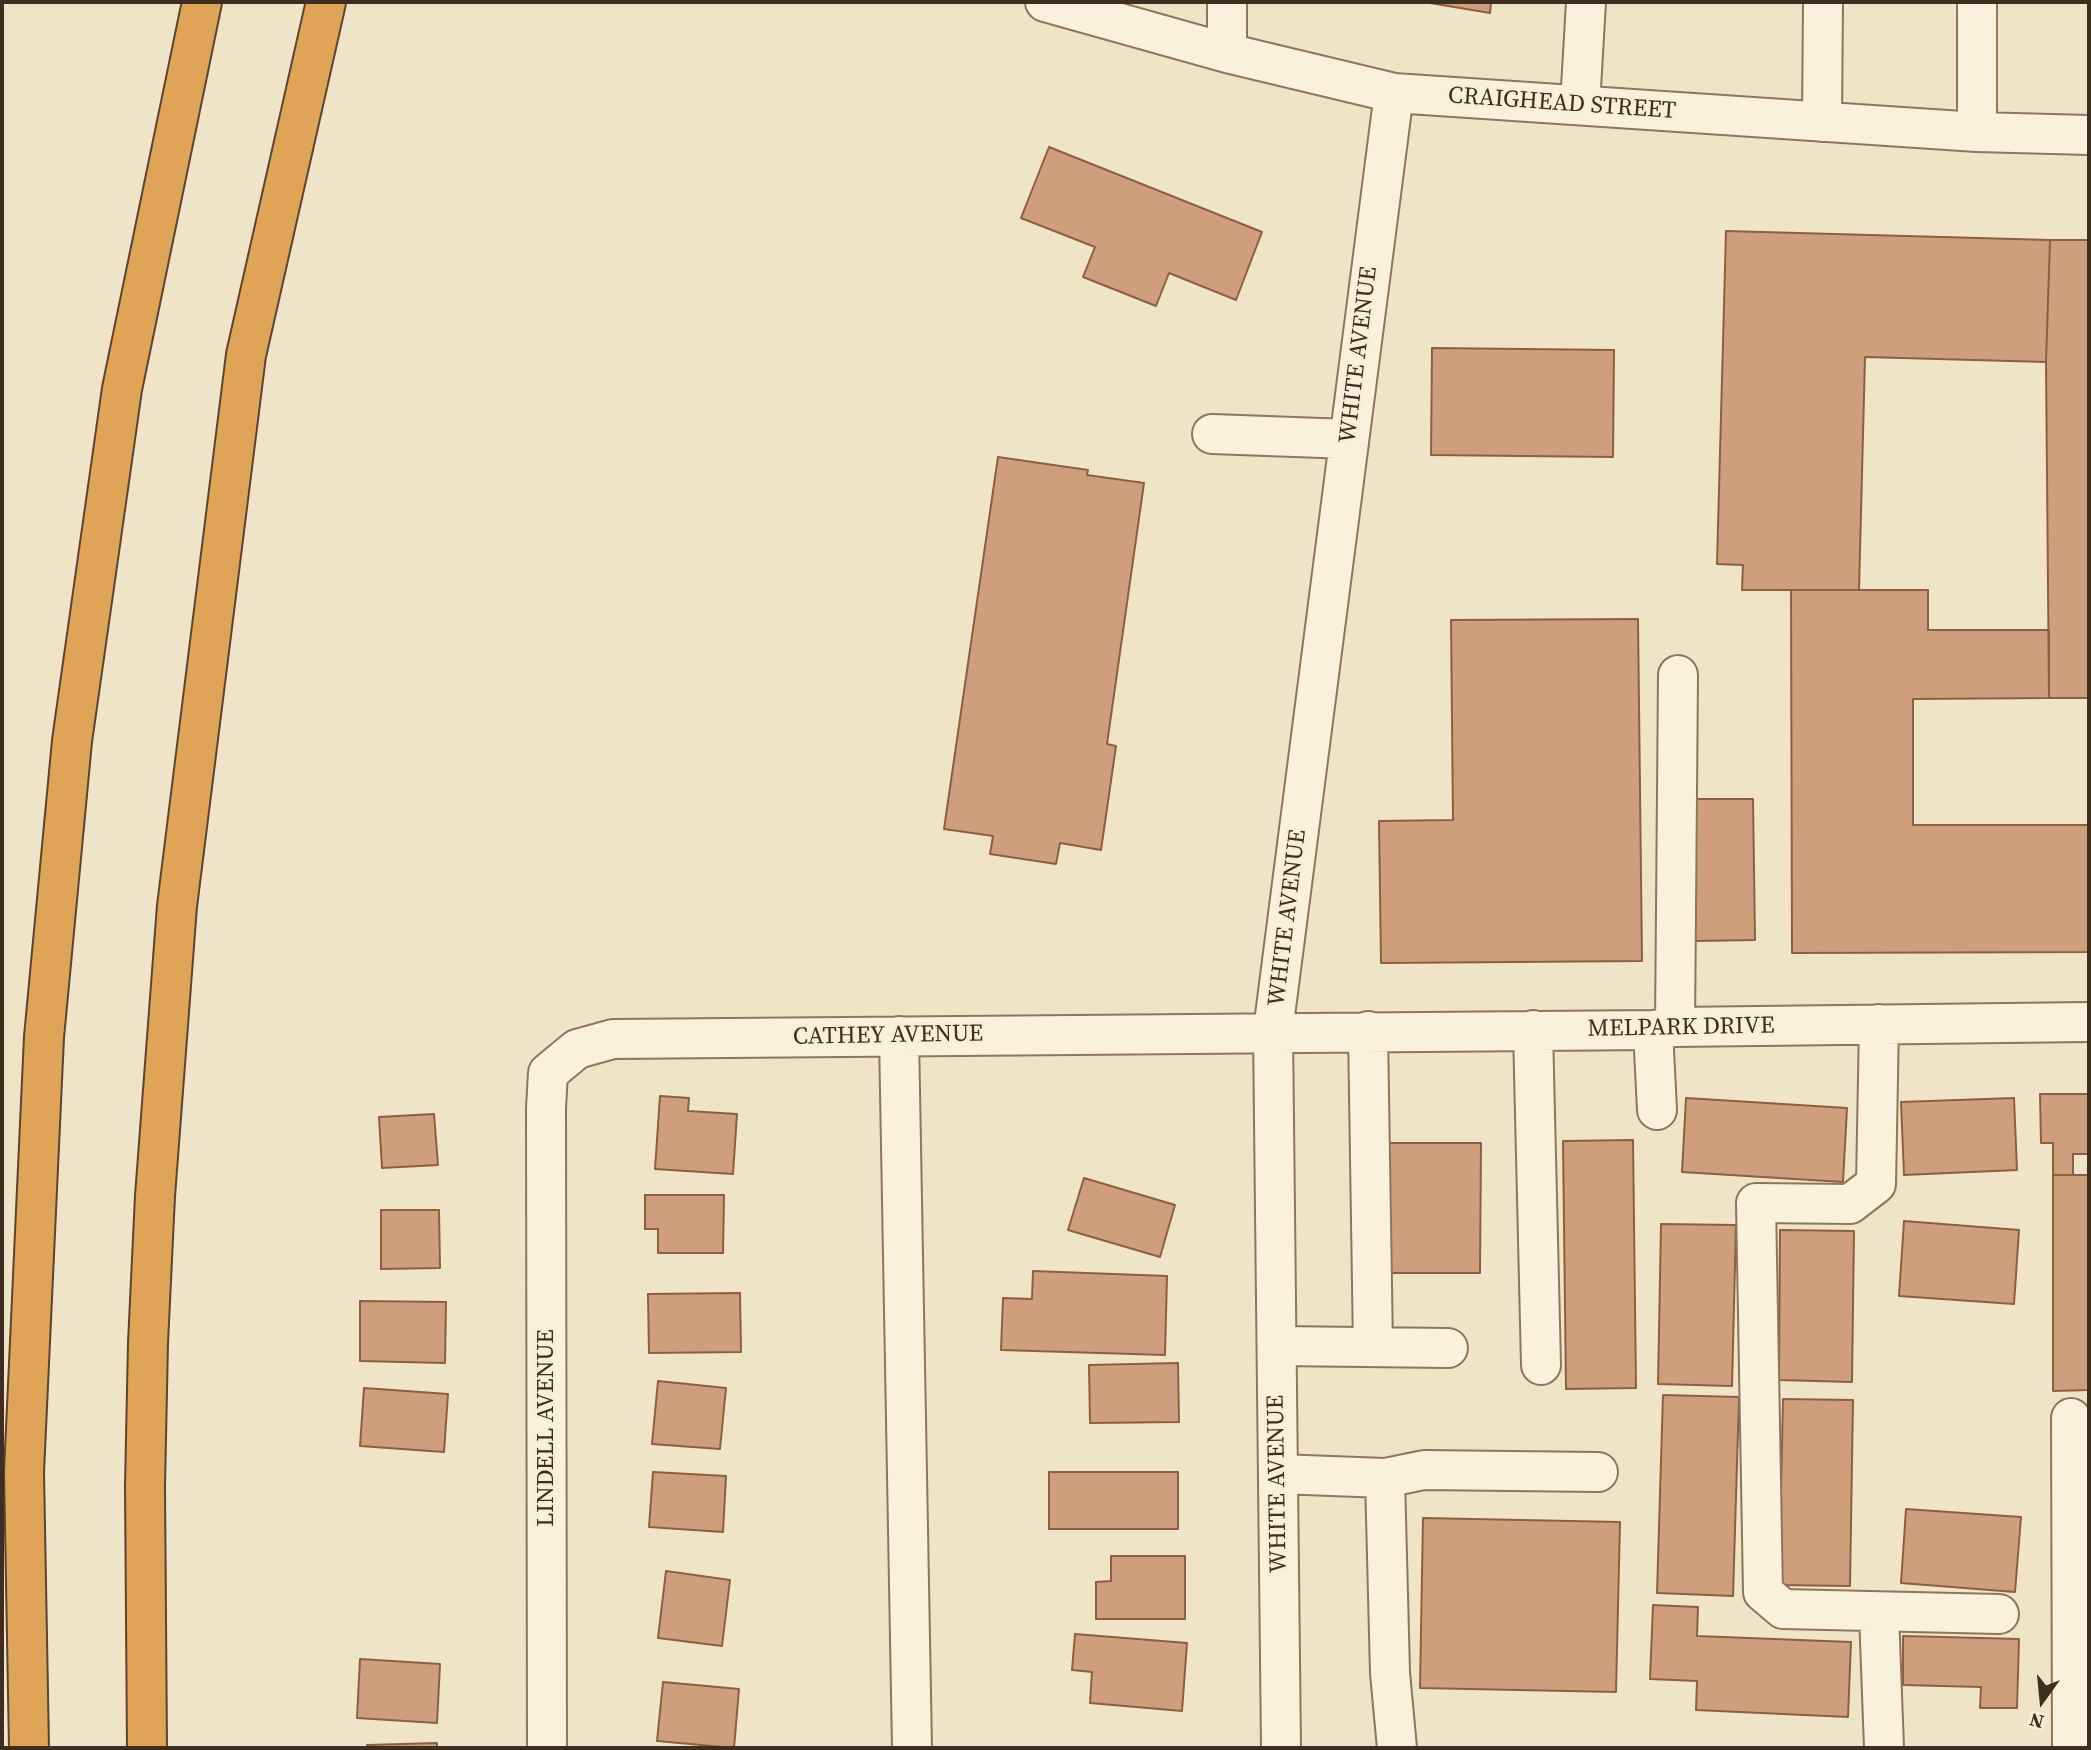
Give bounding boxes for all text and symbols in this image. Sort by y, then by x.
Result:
street label: CRAIGHEAD STREET [1447,82,1677,126]
street label: WHITE AVENUE [1334,265,1384,445]
street label: WHITE AVENUE [1263,828,1313,1008]
street label: MELPARK DRIVE [1587,1012,1775,1044]
street label: CATHEY AVENUE [793,1020,983,1052]
street label: LINDELL AVENUE [533,1329,561,1527]
street label: WHITE AVENUE [1262,1395,1294,1573]
north arrow [2007,1666,2077,1736]
text: N [2027,1707,2047,1736]

